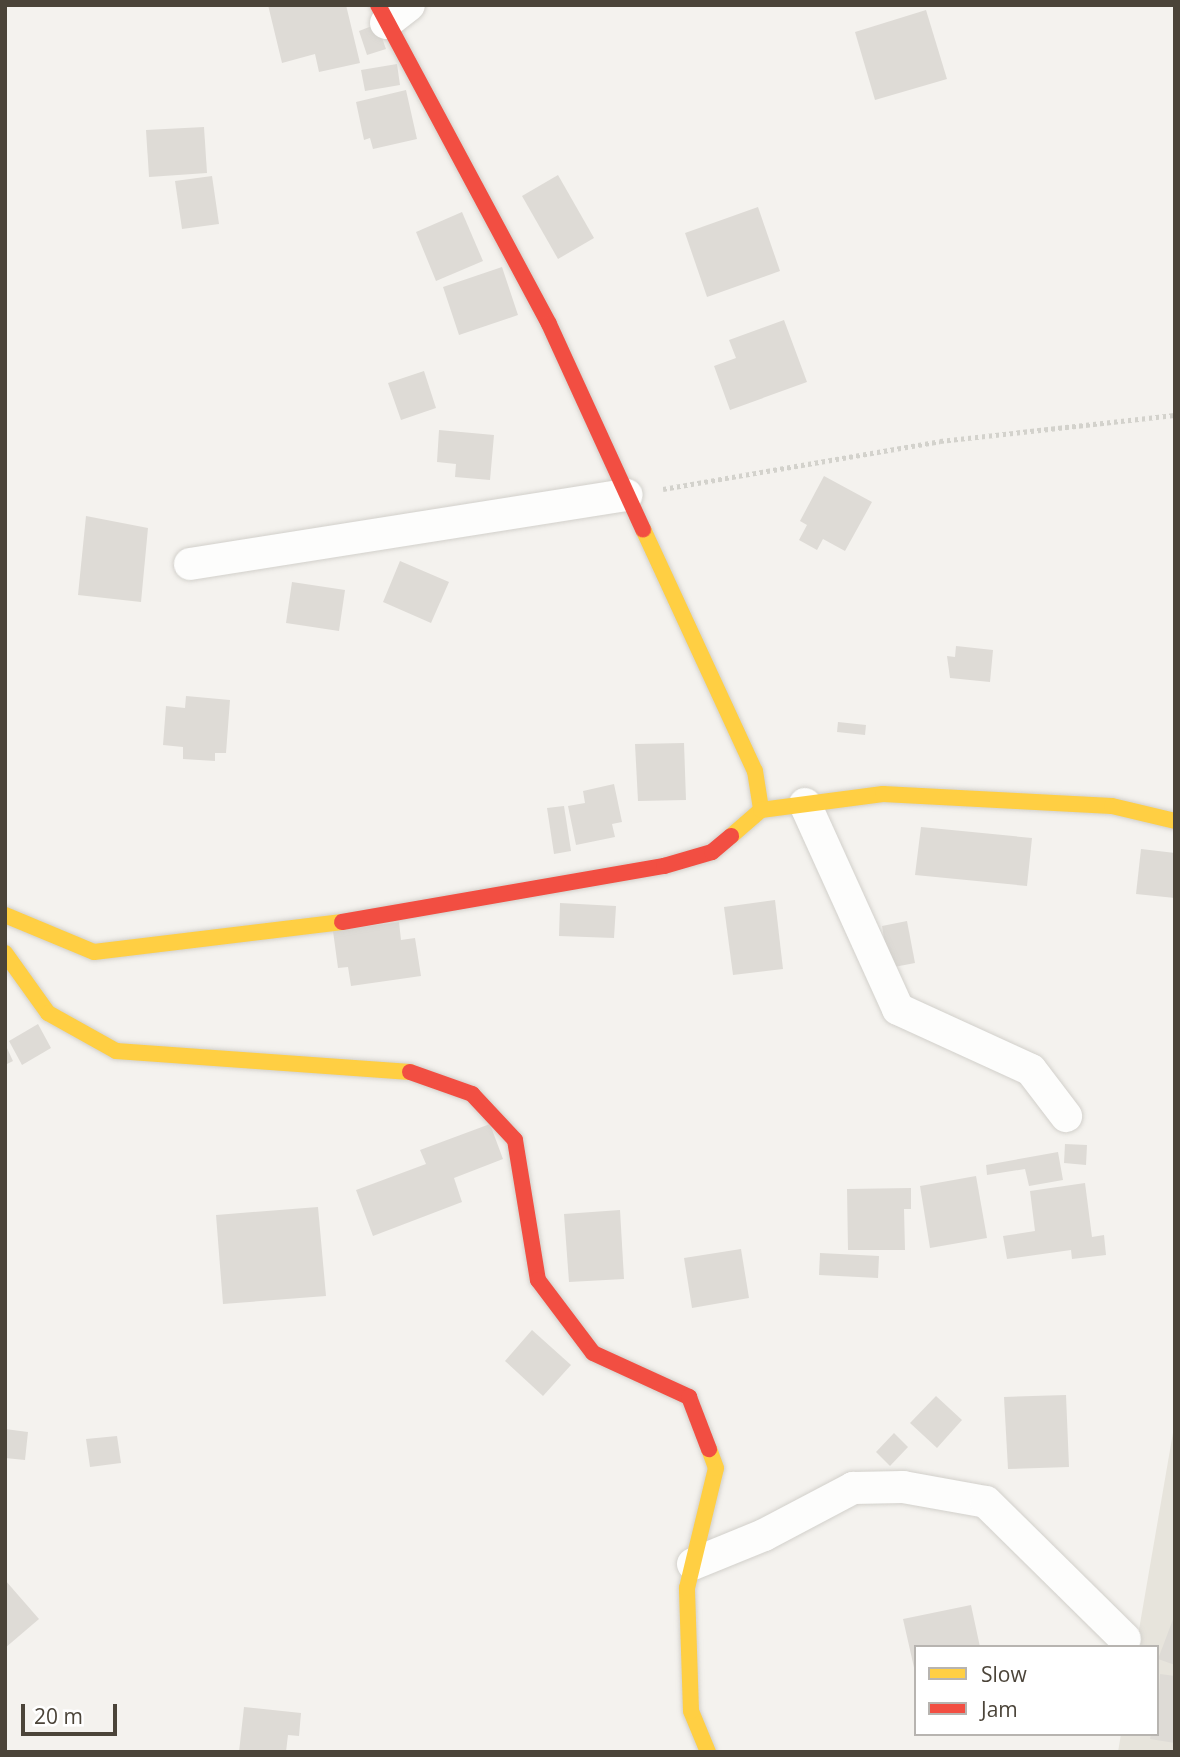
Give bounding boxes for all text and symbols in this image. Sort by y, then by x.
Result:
legend [914,1645,1159,1736]
text: Slow [981,1660,1027,1688]
scale bar [24,1690,121,1734]
text: Jam [981,1695,1018,1723]
text: 20 m [34,1702,83,1730]

